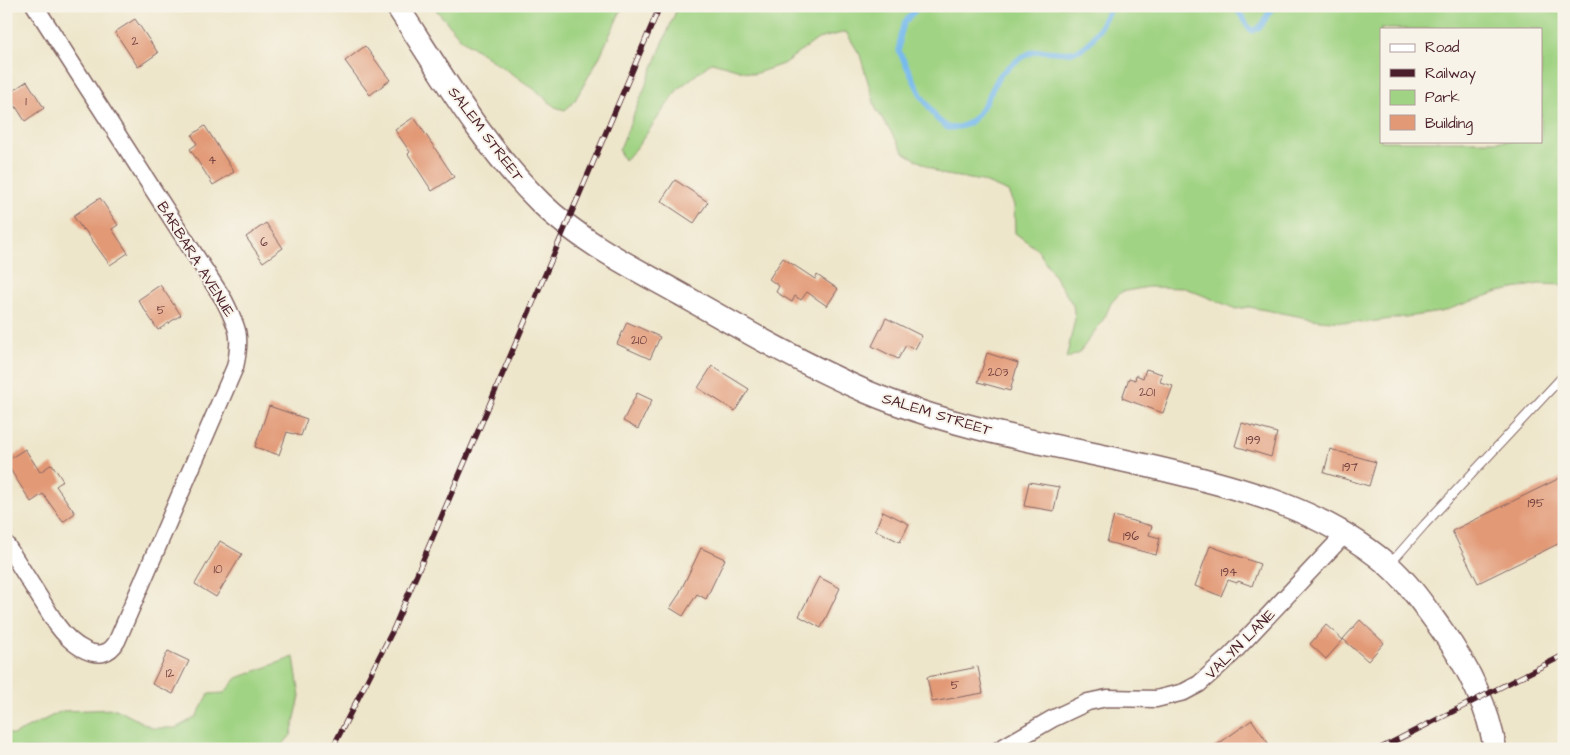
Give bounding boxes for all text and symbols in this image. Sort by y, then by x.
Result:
legend [1380,28,1542,142]
house number: 2 [132,33,139,50]
text: Road [1425,37,1460,58]
text: Railway [1425,63,1476,85]
street label: SALEM STREET [443,83,529,187]
text: Park [1425,87,1460,108]
house number: 1 [25,93,27,110]
text: Building [1425,113,1473,135]
house number: 4 [208,152,216,169]
street label: BARBARA AVENUE [152,198,240,321]
house number: 6 [260,234,268,251]
house number: 5 [157,302,166,319]
house number: 210 [631,332,647,349]
house number: 203 [988,364,1008,381]
house number: 201 [1139,384,1155,401]
street label: SALEM STREET [879,388,995,441]
house number: 199 [1245,432,1261,449]
house number: 197 [1342,459,1358,476]
house number: 195 [1528,495,1545,512]
house number: 196 [1123,528,1139,545]
house number: 10 [213,561,223,578]
house number: 194 [1221,564,1237,581]
street label: VALYN LANE [1201,605,1280,684]
house number: 12 [166,665,174,682]
house number: 5 [951,677,960,694]

